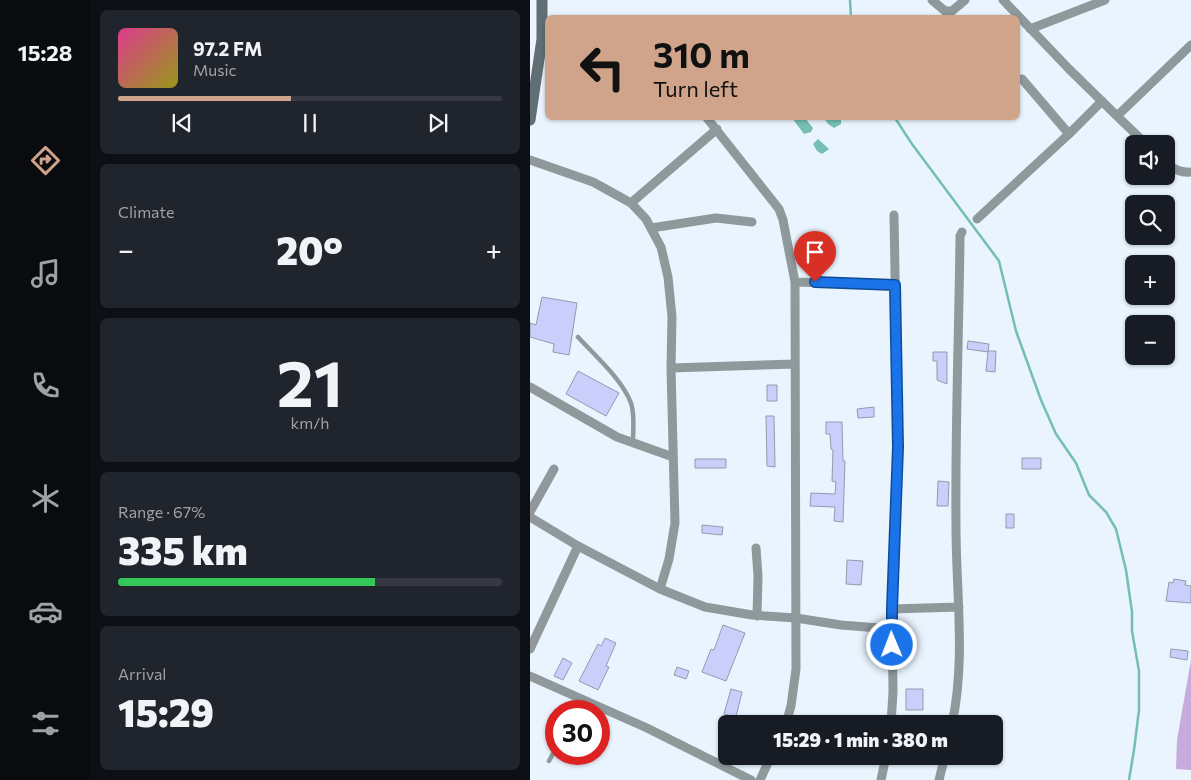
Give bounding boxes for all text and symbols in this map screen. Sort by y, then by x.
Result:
text: 310 m [653,32,750,75]
icon: left [570,35,635,100]
text: 97.2 FM [193,37,262,60]
text: 15:28 [18,39,72,66]
text: Music [193,60,237,79]
text: Turn left [653,75,738,102]
icon: previous [168,109,196,137]
icon: pause [296,109,324,137]
icon: next [424,109,452,137]
map controls [1125,135,1175,365]
button: sound [1125,135,1175,185]
icon: directions [28,143,63,178]
button: search [1125,195,1175,245]
text: Climate [118,202,174,221]
text: 20° [276,226,343,273]
pin [794,231,836,282]
text: − [118,232,134,266]
text: + [486,232,502,266]
icon: arrive [801,238,829,266]
button: + [1125,255,1175,305]
icon: music [28,256,63,291]
button: − [1125,315,1175,365]
text: 21 [277,341,343,420]
icon: phone [28,368,63,403]
text: km/h [291,413,329,432]
icon: climate [28,481,63,516]
text: Range · 67% [118,502,205,521]
text: 335 km [118,526,248,573]
icon: car [28,594,63,629]
position arrow [865,618,917,670]
text: Arrival [118,664,166,683]
text: 15:29 [118,688,214,735]
speed limit sign: 30 [545,700,610,765]
icon: filters [28,706,63,741]
text: 15:29 · 1 min · 380 m [773,728,948,751]

